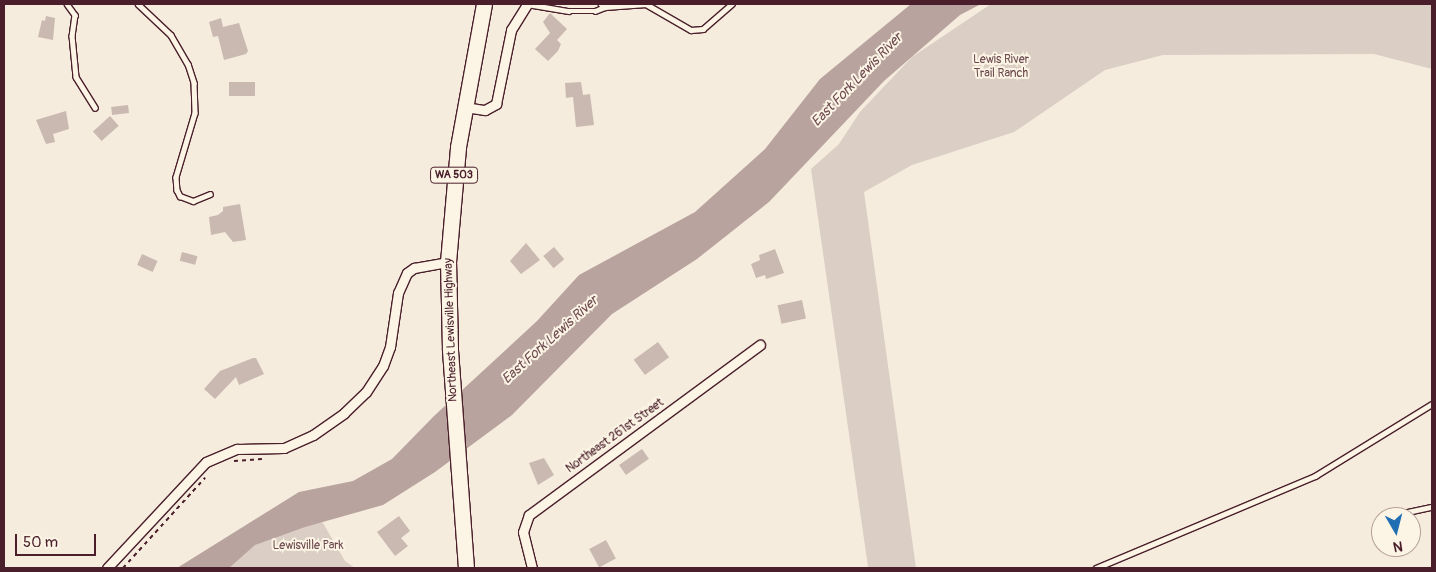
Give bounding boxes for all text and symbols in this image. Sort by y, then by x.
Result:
water label: East Fork Lewis River [808,30,906,130]
park label: Lewis River Trail Ranch [973,53,1029,81]
road number: WA 503 [429,166,479,184]
street label: Northeast Lewisville Highway [441,258,461,402]
water label: East Fork Lewis River [499,293,601,387]
street label: Northeast 261st Street [563,396,667,476]
north arrow [1371,507,1421,557]
scale bar [18,524,99,556]
text: 50 m [23,533,58,552]
text: N [1392,537,1404,555]
park label: Lewisville Park [272,539,344,553]

